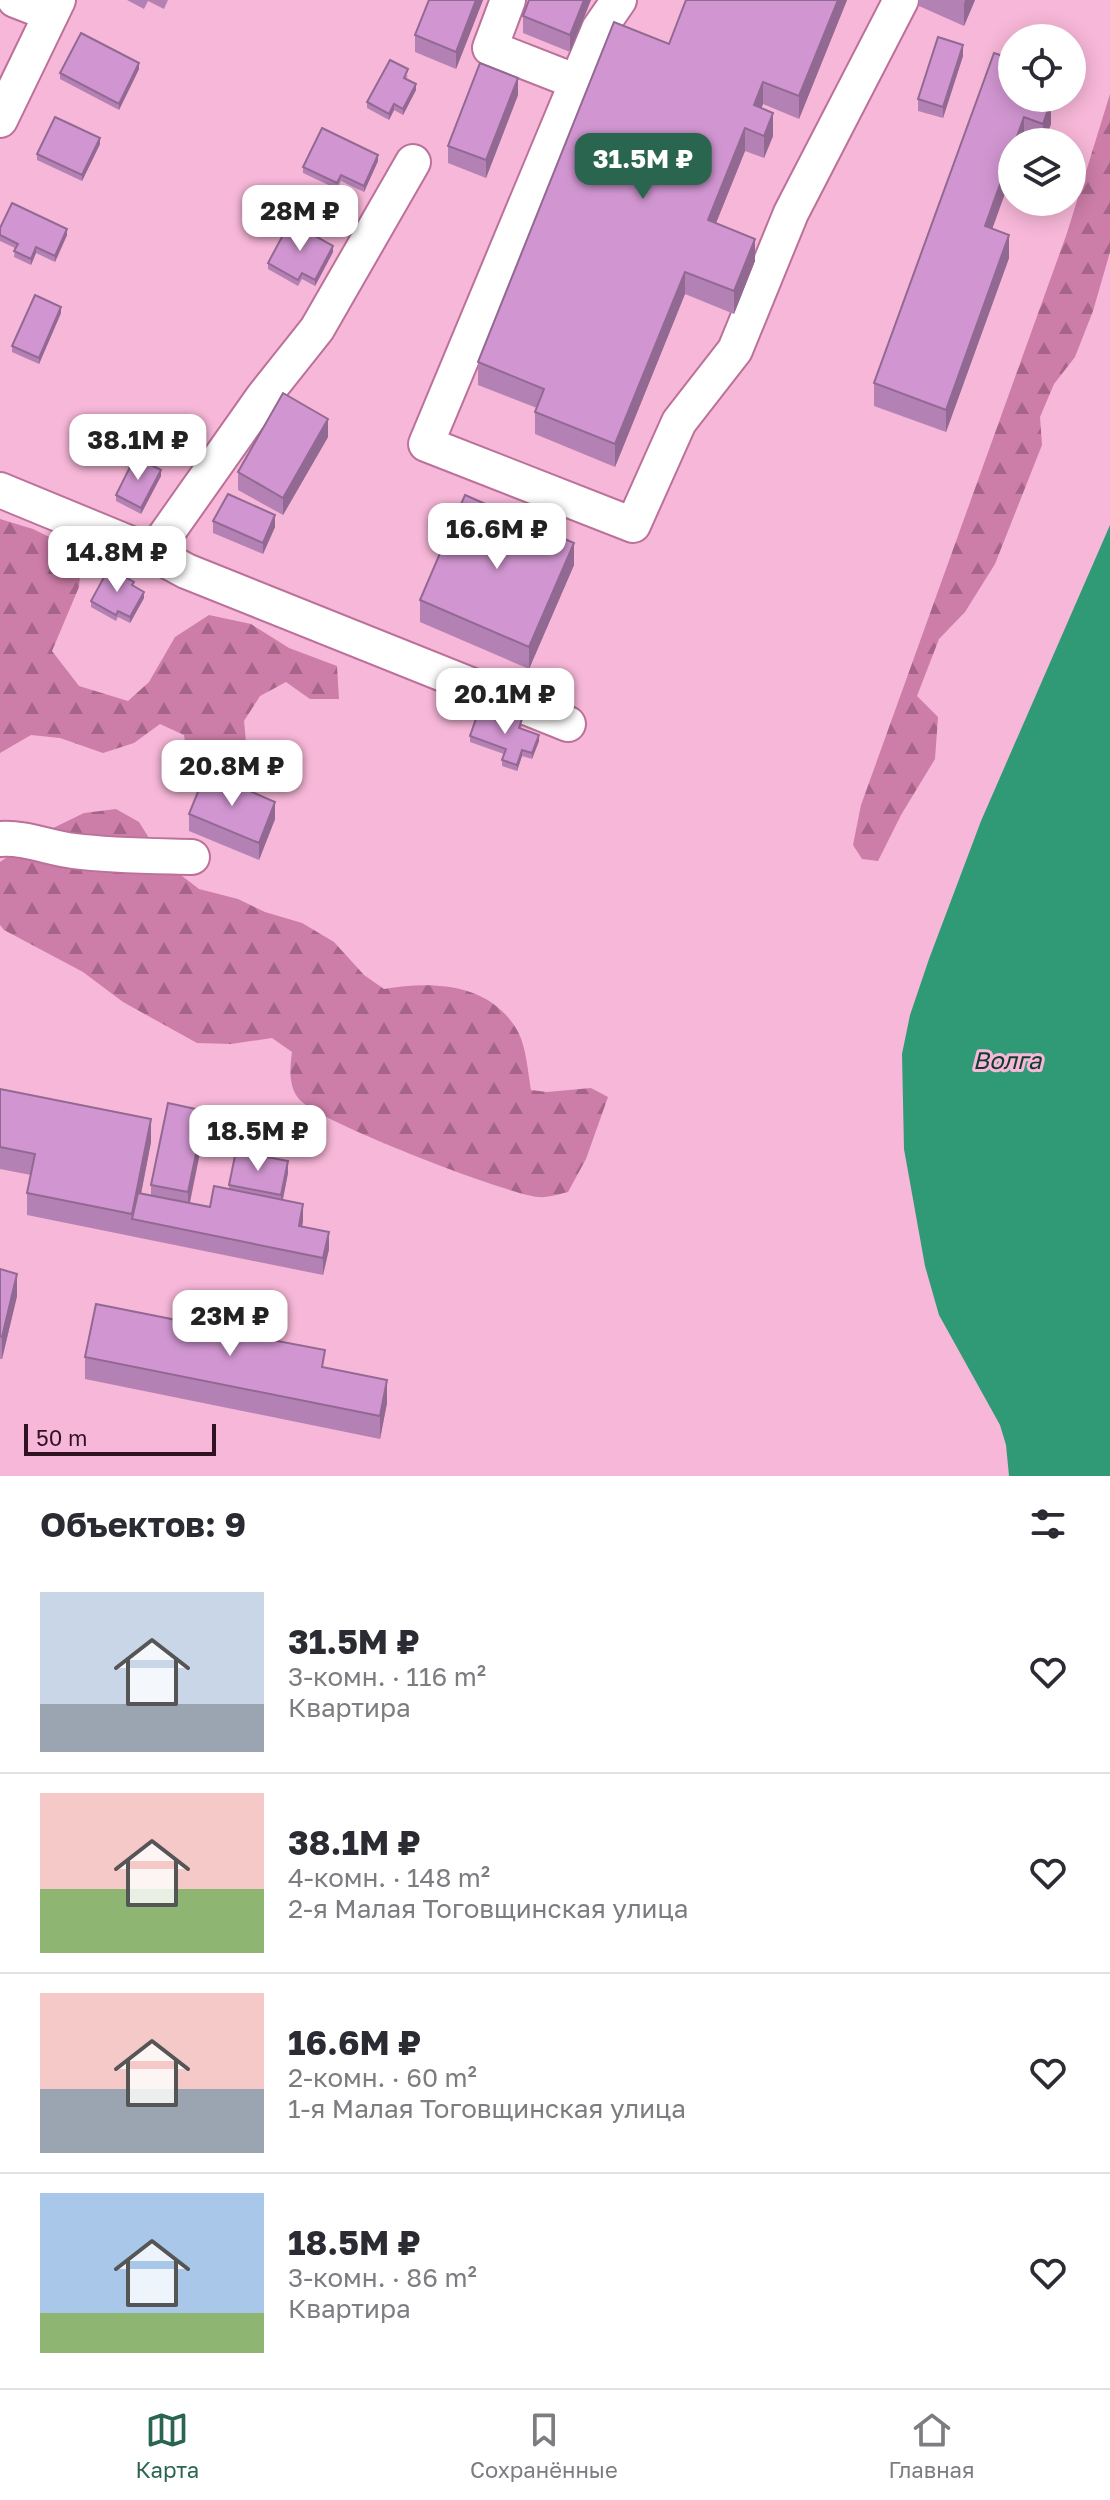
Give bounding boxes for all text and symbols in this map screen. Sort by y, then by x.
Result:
map controls [998,24,1086,216]
button: locate [998,24,1086,112]
button: layers [998,128,1086,216]
pin: 31.5M ₽ [569,133,717,201]
text: 31.5M ₽ [593,143,693,174]
pin: 28M ₽ [244,185,356,253]
text: 28M ₽ [260,195,340,226]
pin: 38.1M ₽ [64,414,212,482]
text: 38.1M ₽ [87,424,189,455]
pin: 16.6M ₽ [423,503,571,571]
text: 16.6M ₽ [446,513,548,544]
pin: 14.8M ₽ [43,526,191,594]
text: 14.8M ₽ [66,536,168,567]
pin: 20.1M ₽ [431,668,579,736]
text: 20.1M ₽ [454,678,556,709]
pin: 20.8M ₽ [158,740,306,808]
text: 20.8M ₽ [180,750,284,781]
water label: Волга [973,1045,1043,1074]
pin: 18.5M ₽ [184,1105,332,1173]
text: 18.5M ₽ [207,1115,309,1146]
pin: 23M ₽ [174,1290,286,1358]
text: 23M ₽ [191,1300,269,1331]
scale bar [24,1420,216,1456]
text: 50 m [36,1424,87,1451]
icon: filters [1026,1502,1070,1546]
text: Объектов: 9 [40,1504,246,1544]
text: 31.5M ₽ [288,1621,420,1661]
icon: home [104,1624,200,1720]
icon: heart [1026,1650,1070,1694]
text: 3-комн. · 116 m² [288,1661,486,1692]
text: Квартира [288,1692,411,1723]
text: 38.1M ₽ [288,1822,421,1862]
icon: home [104,1825,200,1921]
icon: heart [1026,1851,1070,1895]
text: 4-комн. · 148 m² [288,1862,490,1893]
text: 2-я Малая Тоговщинская улица [288,1893,689,1924]
text: 16.6M ₽ [288,2022,421,2062]
icon: home [104,2025,200,2121]
icon: heart [1026,2051,1070,2095]
text: 2-комн. · 60 m² [288,2062,477,2093]
text: 1-я Малая Тоговщинская улица [288,2093,686,2124]
text: 18.5M ₽ [288,2222,421,2262]
icon: home [104,2225,200,2321]
icon: heart [1026,2251,1070,2295]
text: 3-комн. · 86 m² [288,2262,477,2293]
text: Квартира [288,2293,411,2324]
tab: Карта [135,2408,199,2483]
tab: Сохранённые [470,2408,618,2483]
tab: Главная [889,2408,975,2483]

